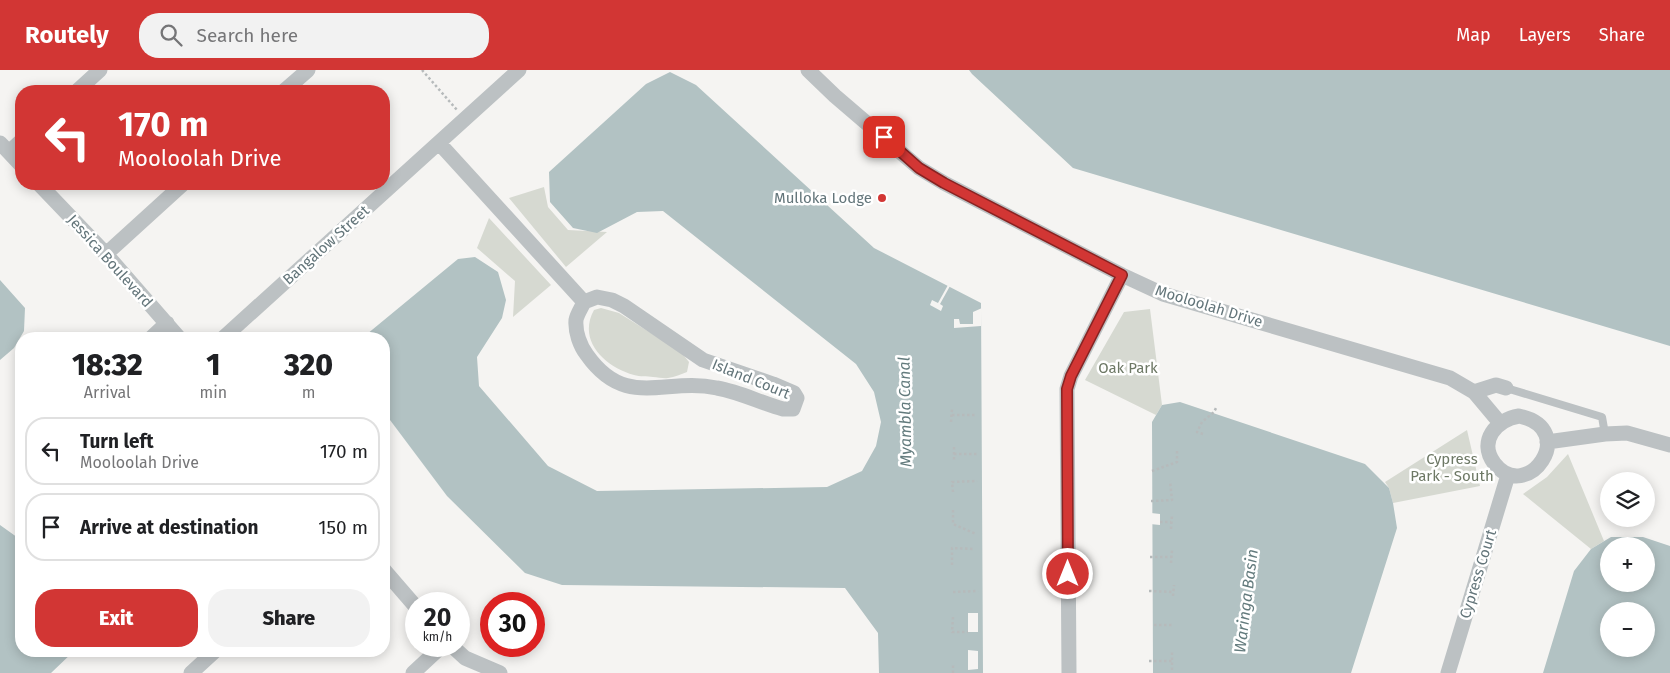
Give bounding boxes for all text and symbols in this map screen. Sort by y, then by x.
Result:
search box [139,13,489,58]
text: Routely [25,21,109,49]
icon: search [157,21,185,49]
text: Search here [197,24,298,47]
text: Map [1456,24,1491,46]
text: Layers [1519,24,1571,46]
text: Share [1599,24,1645,46]
text: 170 m [118,103,209,145]
icon: left [35,105,100,170]
pin [863,116,905,158]
icon: arrive [870,123,898,151]
text: Mooloolah Drive [118,145,281,172]
place label: Mulloka Lodge [774,189,872,207]
marker: Mulloka Lodge [876,192,888,204]
street label: Bangalow Street [279,201,373,289]
street label: Jessica Boulevard [64,211,156,311]
street label: Mooloolah Drive [1153,281,1265,331]
text: 18:32 [72,347,143,383]
text: 1 [206,347,221,383]
text: 320 [284,347,333,383]
street label: Island Court [709,355,793,403]
water label: Myambla Canal [895,357,915,467]
park label: Oak Park [1098,359,1158,377]
text: Arrival [84,383,131,402]
text: min [200,383,227,402]
text: m [302,383,315,402]
text: Turn left [80,430,154,453]
icon: left [37,437,65,465]
text: 170 m [320,440,368,463]
park label: Cypress Park - South [1410,450,1494,485]
text: Mooloolah Drive [80,453,199,472]
map controls [1600,472,1655,657]
button: layers [1600,472,1655,527]
icon: arrive [37,513,65,541]
text: Arrive at destination [80,516,259,539]
text: 150 m [318,516,368,539]
street label: Cypress Court [1456,527,1500,621]
button: + [1600,537,1655,592]
position arrow [1041,547,1093,599]
water label: Waringa Basin [1230,548,1262,654]
button: Exit [35,589,198,647]
button: Share [208,589,370,647]
speed limit sign: 30 [480,592,545,657]
button: − [1600,602,1655,657]
text: 20 [424,603,451,633]
text: km/h [423,630,452,644]

